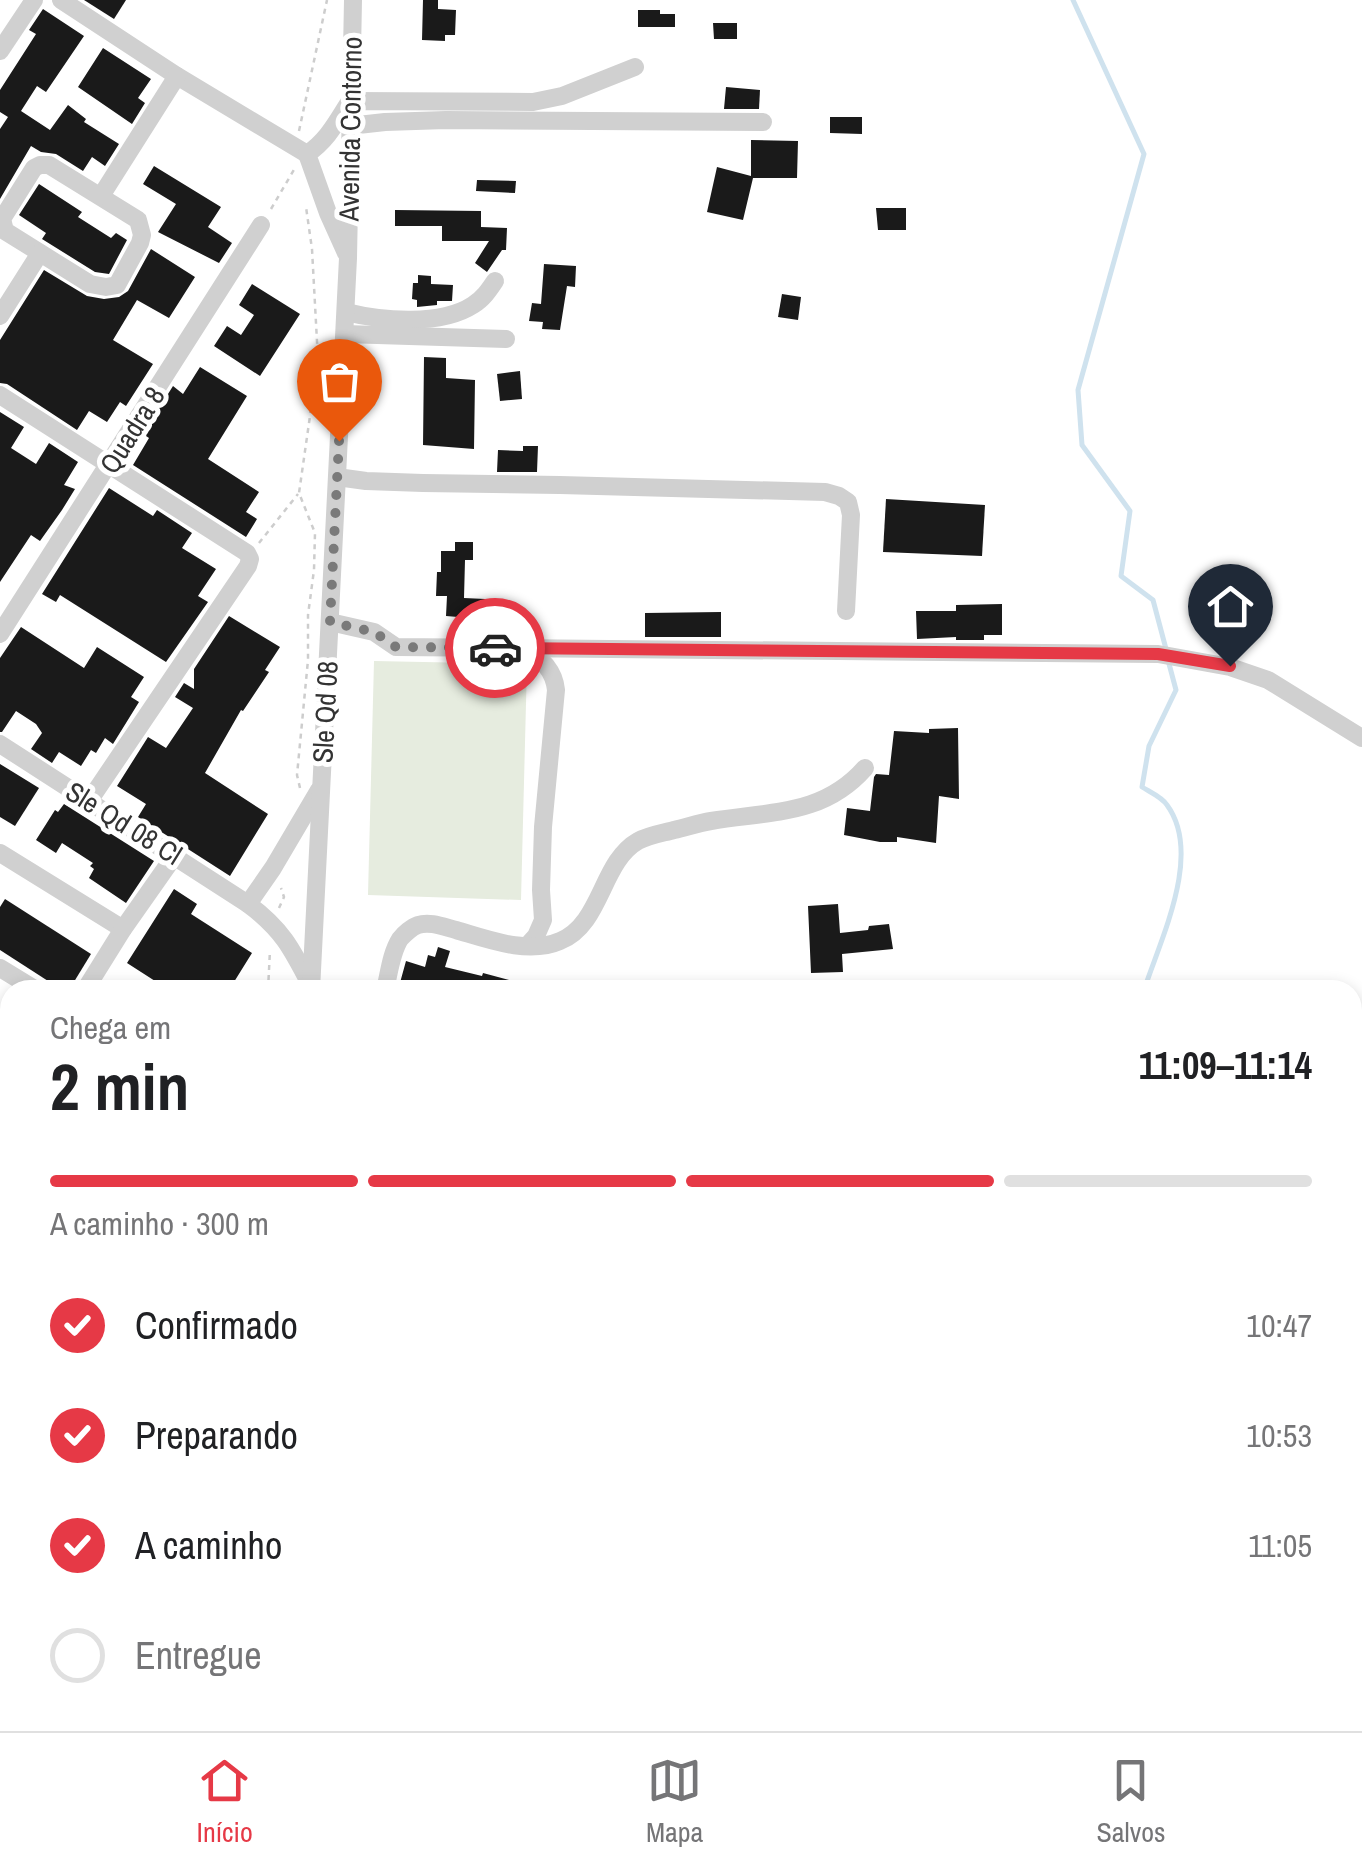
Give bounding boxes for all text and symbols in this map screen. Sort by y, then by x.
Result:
street label: Avenida Contorno [329,36,371,223]
pin [297,339,382,442]
icon: bag [312,354,367,409]
street label: Quadra 8 [91,379,173,481]
pin [1188,564,1273,667]
icon: home [1203,579,1258,634]
courier [445,598,545,698]
icon: car [468,621,523,676]
street label: Sle Qd 08 [303,660,347,764]
street label: Sle Qd 08 Cl [59,772,189,874]
text: Chega em [50,1006,171,1049]
text: 11:09–11:14 [1139,1040,1312,1091]
text: 2 min [50,1043,189,1130]
text: A caminho · 300 m [50,1202,269,1245]
icon: check [50,1298,105,1353]
text: Confirmado [135,1300,298,1351]
text: 10:47 [1246,1304,1312,1347]
icon: check [50,1408,105,1463]
text: Preparando [135,1410,298,1461]
text: 10:53 [1246,1414,1312,1457]
icon: check [50,1518,105,1573]
text: A caminho [135,1520,282,1571]
text: 11:05 [1248,1524,1312,1567]
text: Entregue [135,1630,261,1681]
tab: Início [197,1753,253,1851]
tab: Mapa [646,1753,703,1851]
tab: Salvos [1097,1753,1165,1851]

